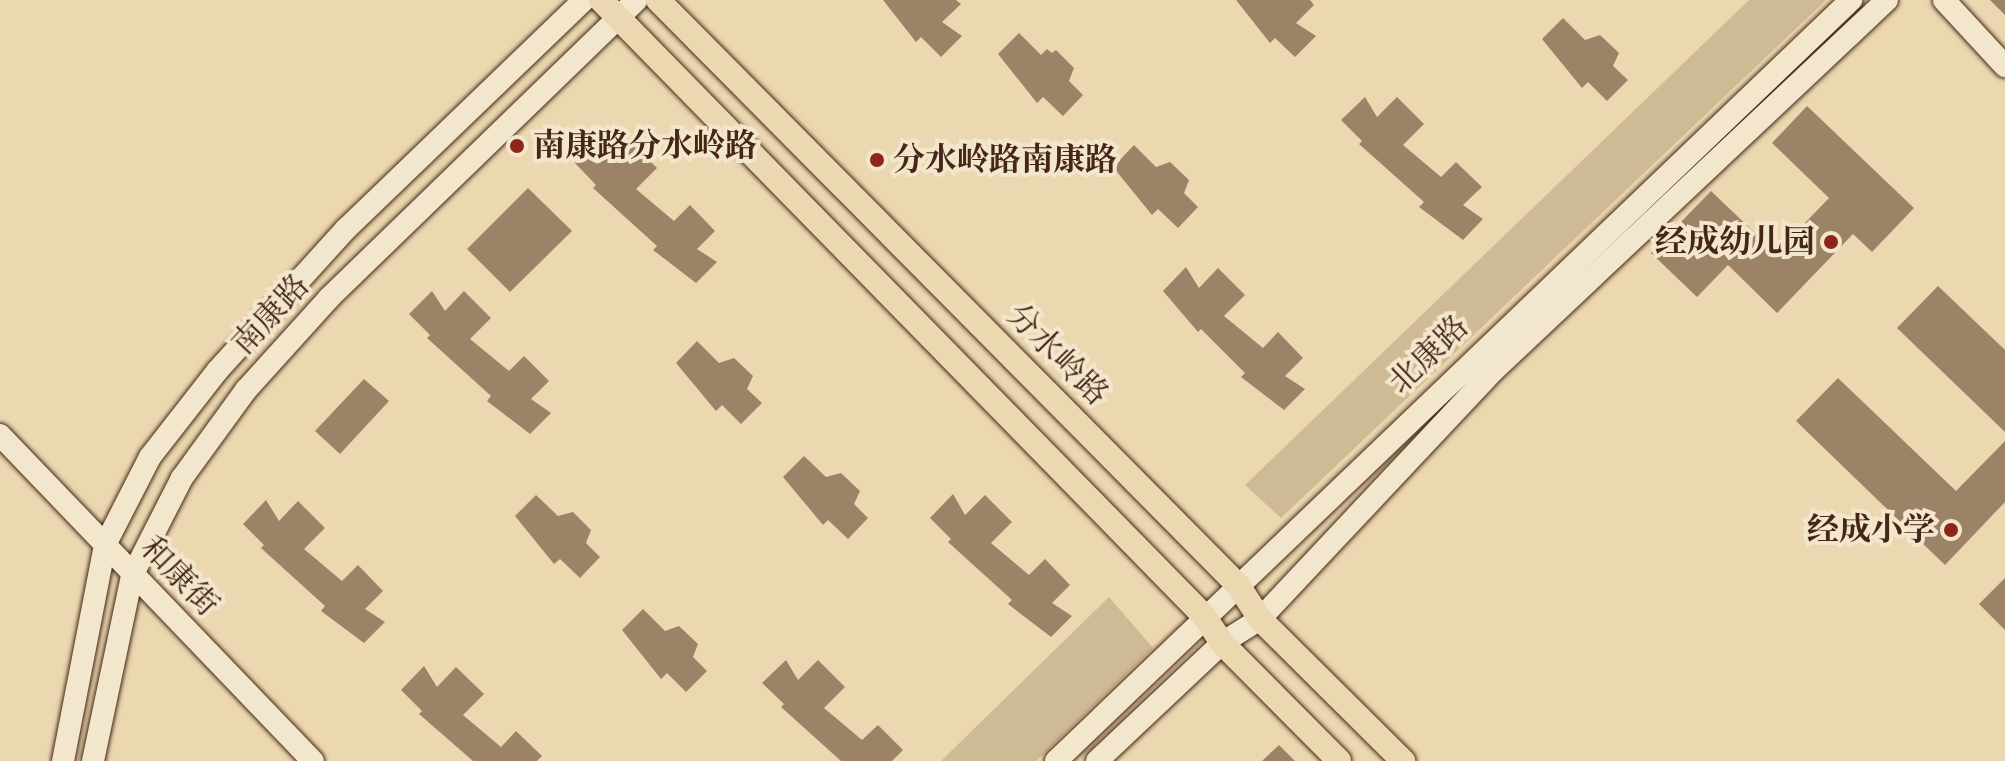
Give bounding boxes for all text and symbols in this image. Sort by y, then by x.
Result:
place label: 南康路分水岭路 [533,127,757,165]
marker: 南康路分水岭路 [508,137,526,155]
place label: 分水岭路南康路 [893,141,1117,179]
marker: 分水岭路南康路 [868,151,886,169]
place label: 经成幼儿园 [1655,223,1815,261]
marker: 经成幼儿园 [1822,233,1840,251]
street label: 南康路 [224,267,318,363]
street label: 分水岭路 [998,296,1116,414]
street label: 北康路 [1381,308,1477,402]
place label: 经成小学 [1807,511,1935,549]
marker: 经成小学 [1942,521,1960,539]
street label: 和康街 [132,529,226,625]

